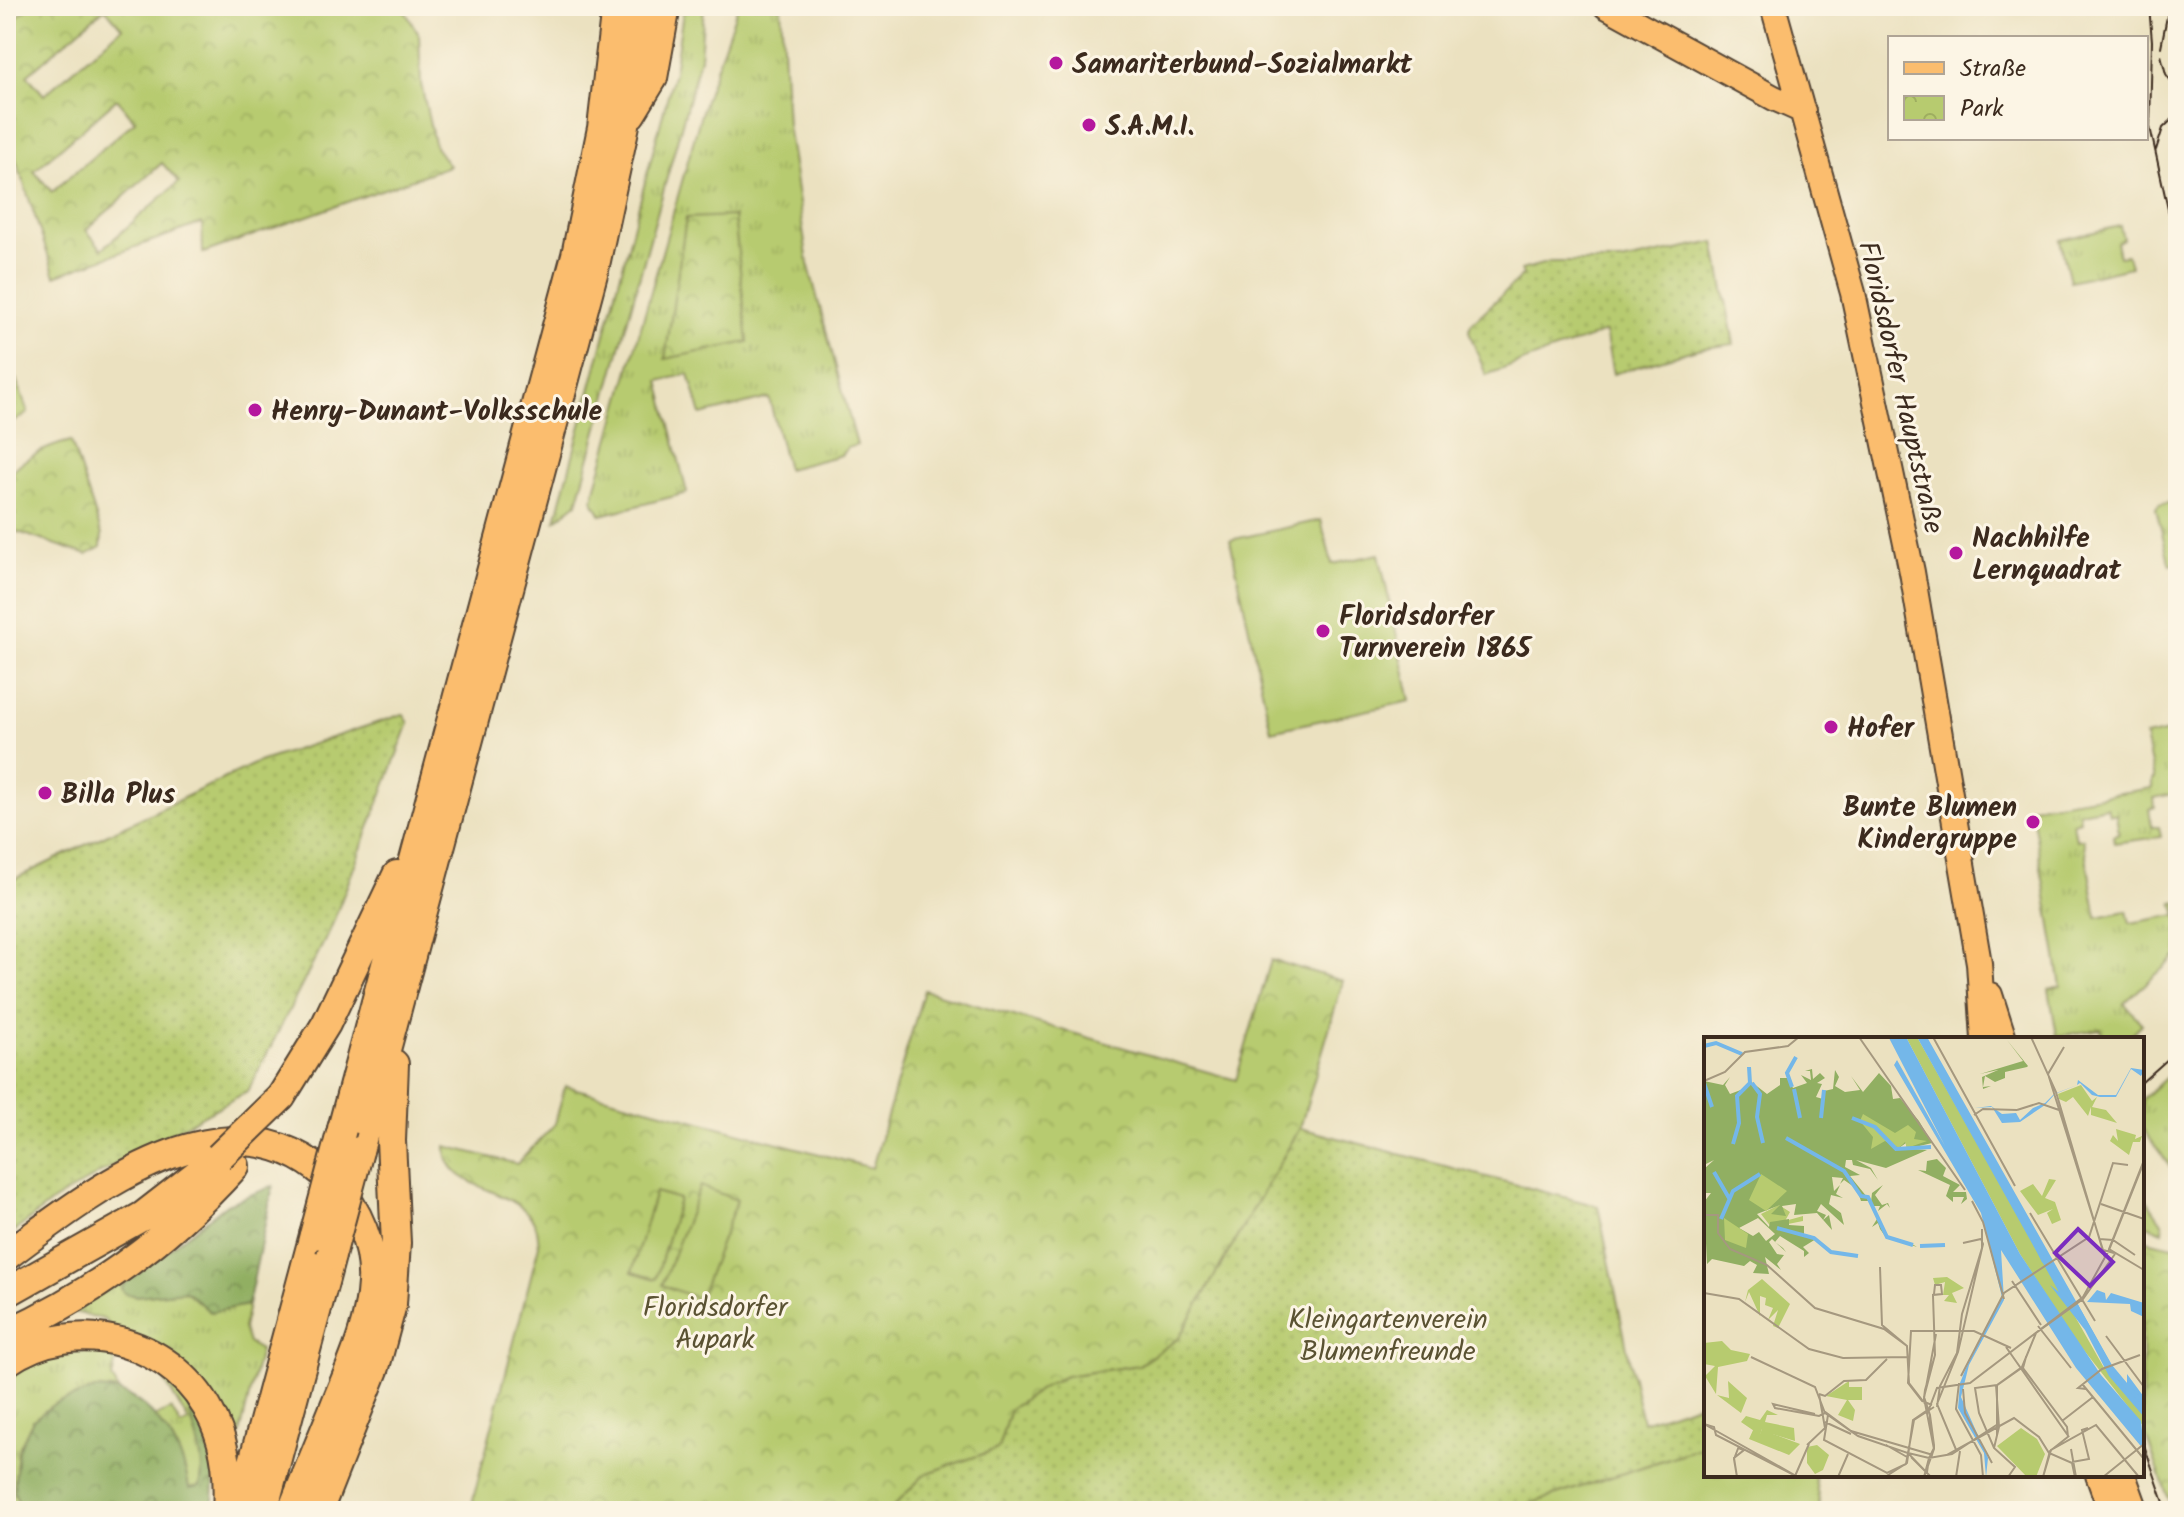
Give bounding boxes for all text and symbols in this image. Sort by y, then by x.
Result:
legend [1888,36,2148,140]
place label: Samariterbund-Sozialmarkt [1072,43,1413,88]
text: Straße [1960,50,2026,89]
marker: Samariterbund-Sozialmarkt [1047,54,1065,72]
text: Park [1960,90,2004,129]
place label: S.A.M.I. [1105,105,1194,150]
marker: S.A.M.I. [1080,116,1098,134]
street label: Floridsdorfer Hauptstraße [1844,237,1955,539]
place label: Henry-Dunant-Volksschule [271,390,603,435]
marker: Henry-Dunant-Volksschule [246,401,264,419]
place label: Nachhilfe Lernquadrat [1972,517,2122,594]
marker: Nachhilfe Lernquadrat [1947,544,1965,562]
place label: Floridsdorfer Turnverein 1865 [1339,595,1533,672]
marker: Floridsdorfer Turnverein 1865 [1314,622,1332,640]
place label: Hofer [1847,707,1916,752]
marker: Hofer [1822,718,1840,736]
place label: Billa Plus [61,773,175,818]
marker: Billa Plus [36,784,54,802]
place label: Bunte Blumen Kindergruppe [1843,786,2017,863]
marker: Bunte Blumen Kindergruppe [2024,813,2042,831]
inset map [1704,1037,2144,1477]
park label: Floridsdorfer Aupark [643,1286,789,1363]
park label: Kleingartenverein Blumenfreunde [1288,1298,1488,1375]

